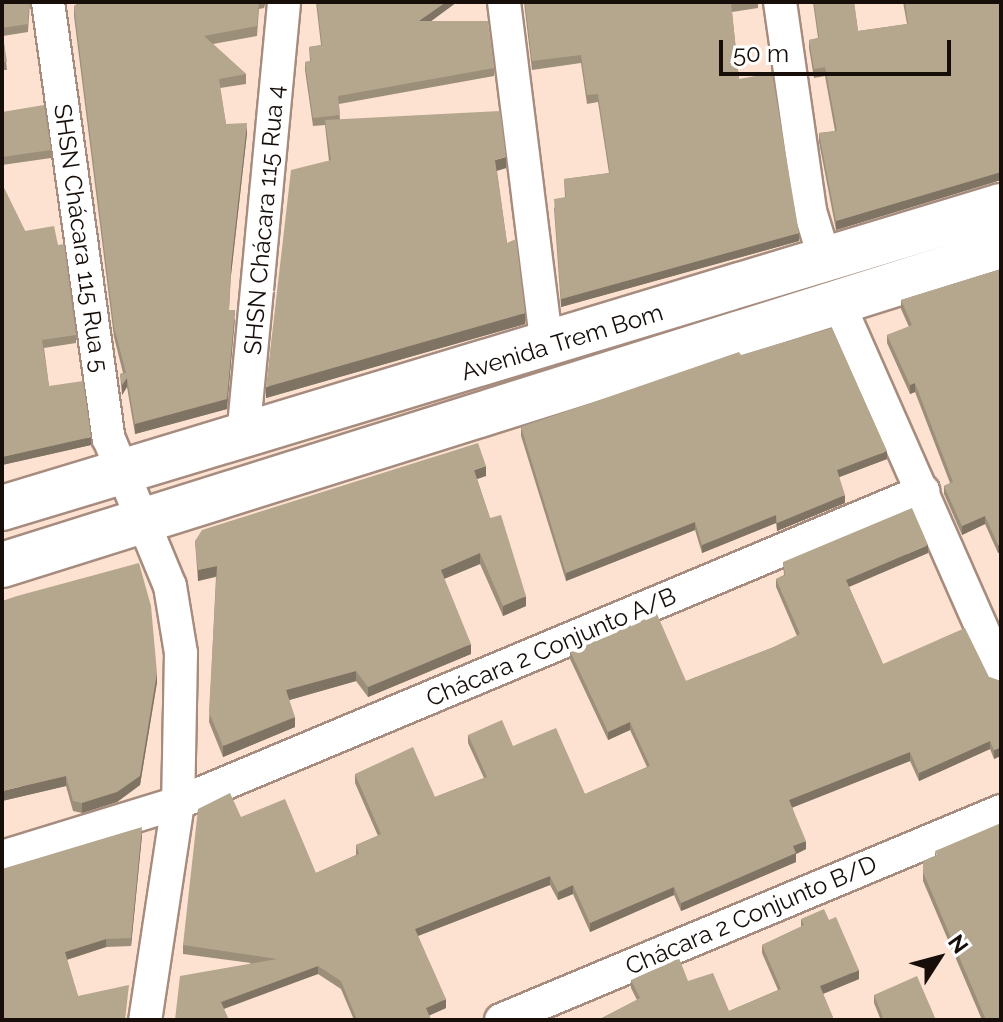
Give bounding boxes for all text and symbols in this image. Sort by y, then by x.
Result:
scale bar [723,24,955,74]
text: 50 m [733,39,789,68]
street label: SHSN Chácara 115 Rua 4 [238,84,290,356]
street label: SHSN Chácara 115 Rua 5 [48,102,114,374]
street label: Avenida Trem Bom [457,297,667,387]
street label: Chácara 2 Conjunto A/B [421,581,681,713]
street label: Chácara 2 Conjunto B/D [621,849,881,981]
north arrow [899,918,979,998]
text: N [943,929,974,958]

